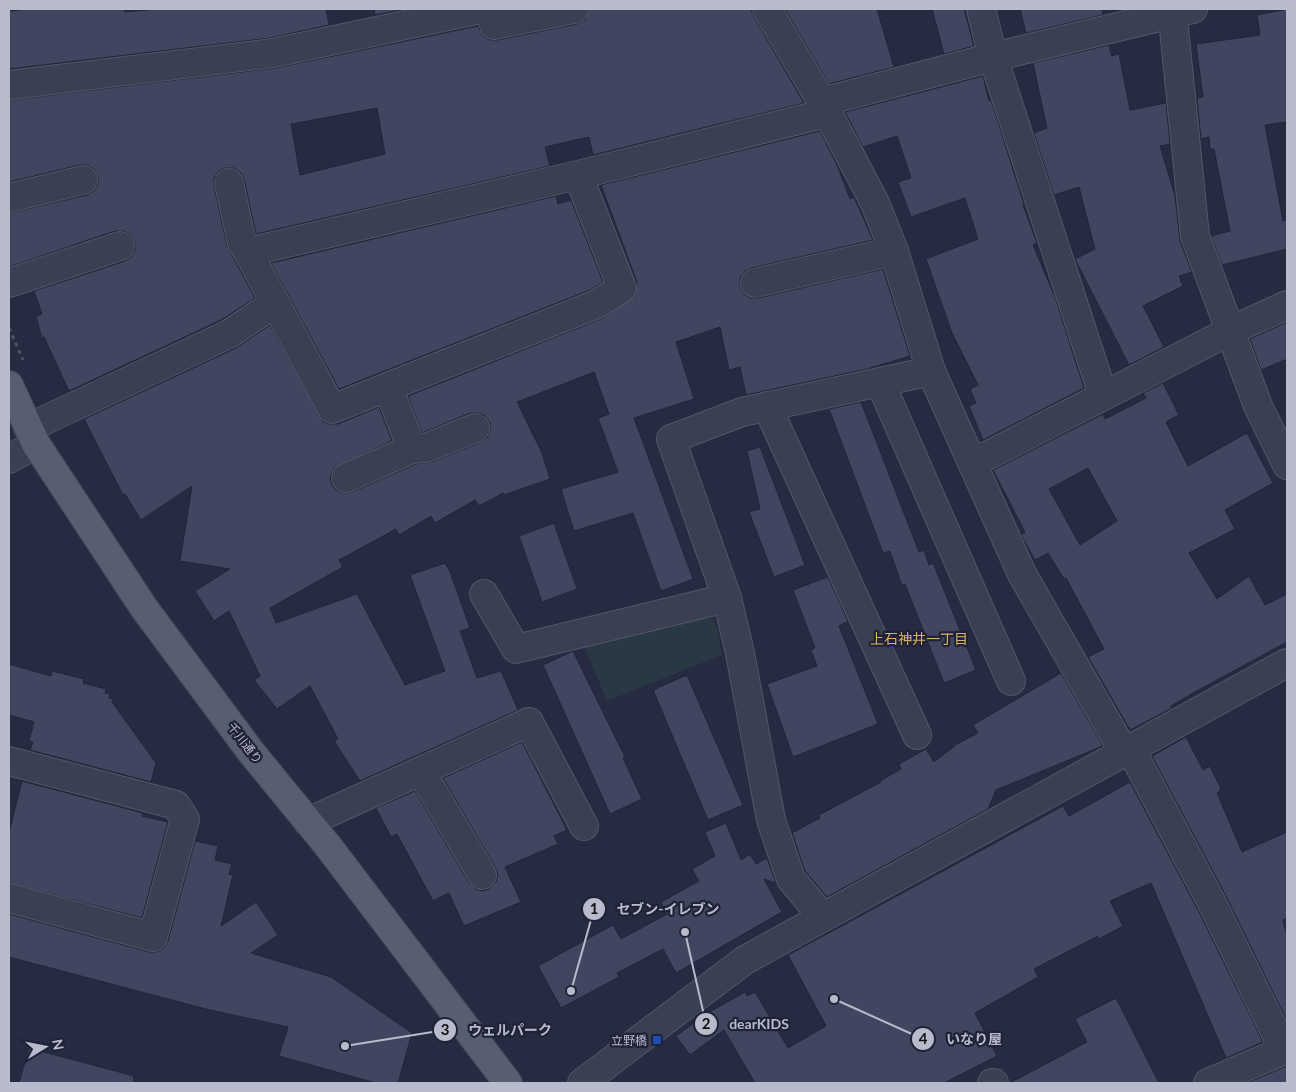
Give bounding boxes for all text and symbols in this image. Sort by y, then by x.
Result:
district label: 上石神井一丁目 [870,630,968,647]
street label: 千川通り [224,719,266,767]
callout: セブン-イレブン [582,895,730,924]
text: 1 [590,899,598,917]
text: セブン-イレブン [616,900,720,917]
callout: dearKIDS [694,1010,799,1039]
text: 2 [702,1014,711,1032]
callout: ウェルパーク [433,1015,562,1044]
text: dearKIDS [729,1015,789,1032]
text: 3 [441,1020,449,1038]
text: ウェルパーク [468,1021,552,1038]
north arrow [20,1022,70,1072]
callout: いなり屋 [911,1025,1012,1054]
text: 4 [919,1029,928,1047]
text: いなり屋 [946,1030,1002,1047]
place label: 立野橋 [611,1033,647,1048]
marker: 立野橋 [651,1034,663,1046]
text: N [49,1038,68,1051]

